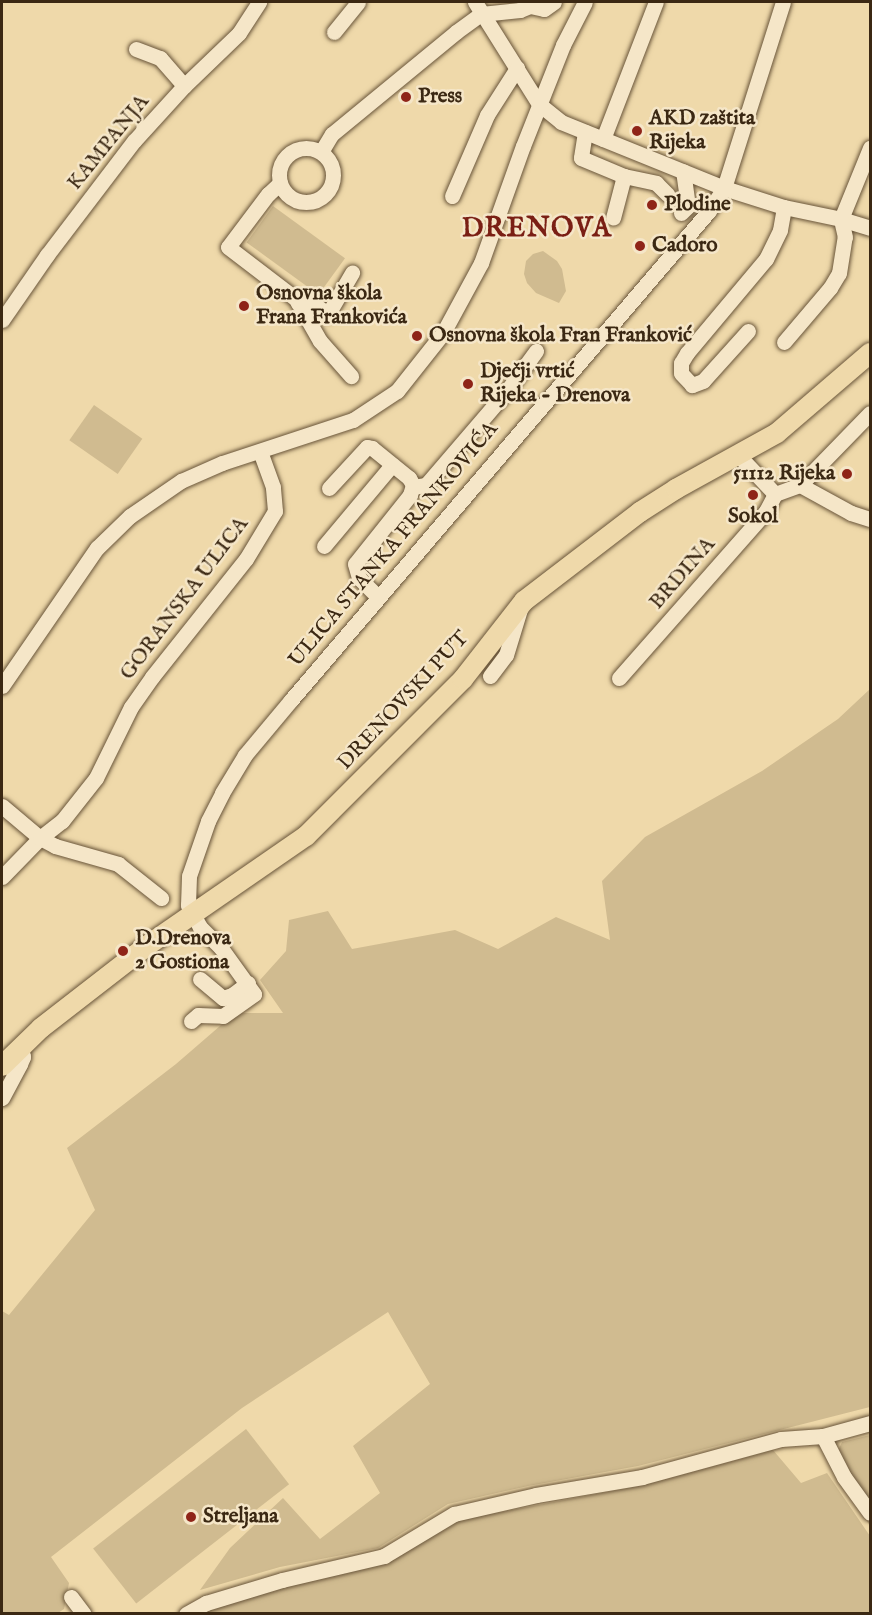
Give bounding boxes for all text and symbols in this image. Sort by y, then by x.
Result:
place label: Press [418,84,462,110]
street label: KAMPANJA [63,90,155,196]
marker: Press [399,90,413,104]
place label: AKD zaštita Rijeka [649,106,755,156]
marker: AKD zaštita Rijeka [630,124,644,138]
place label: Plodine [664,192,731,218]
marker: Plodine [645,198,659,212]
district label: DRENOVA [462,214,612,246]
place label: Cadoro [652,233,718,259]
marker: Cadoro [633,239,647,253]
place label: Osnovna škola Frana Frankovića [256,281,407,331]
marker: Osnovna škola Frana Frankovića [237,299,251,313]
place label: Osnovna škola Fran Franković [429,323,692,349]
marker: Osnovna škola Fran Franković [410,329,424,343]
place label: Dječji vrtić Rijeka - Drenova [480,359,630,409]
marker: Dječji vrtić Rijeka - Drenova [461,377,475,391]
street label: ULICA STANKA FRANKOVIĆA [284,417,504,673]
place label: 51112 Rijeka [733,461,835,487]
marker: 51112 Rijeka [840,467,854,481]
marker: Sokol [746,488,760,502]
place label: Sokol [728,504,778,530]
street label: GORANSKA ULICA [116,513,254,685]
street label: BRDINA [645,533,721,615]
street label: DRENOVSKI PUT [333,626,475,776]
place label: D.Drenova 2 Gostiona [135,926,231,976]
marker: D.Drenova 2 Gostiona [116,944,130,958]
place label: Streljana [203,1504,278,1530]
marker: Streljana [184,1510,198,1524]

